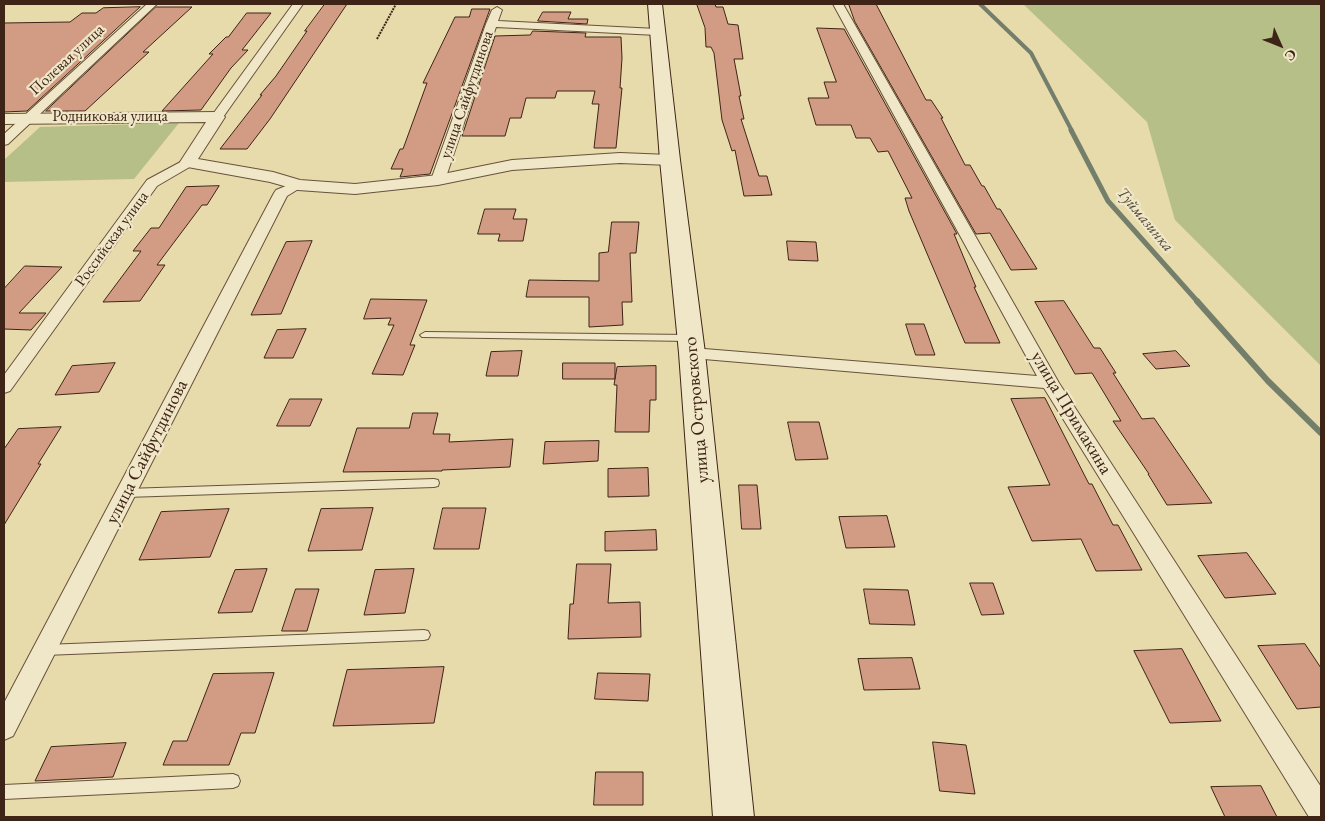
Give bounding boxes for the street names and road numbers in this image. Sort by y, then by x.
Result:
street label: Полевая улица [25,20,109,100]
street label: улица Сайфутдинова [436,29,498,161]
street label: Родниковая улица [52,107,168,127]
street label: Российская улица [71,188,153,290]
street label: улица Островского [679,336,715,484]
street label: улица Примакина [1025,347,1117,479]
street label: улица Сайфутдинова [101,376,193,528]

